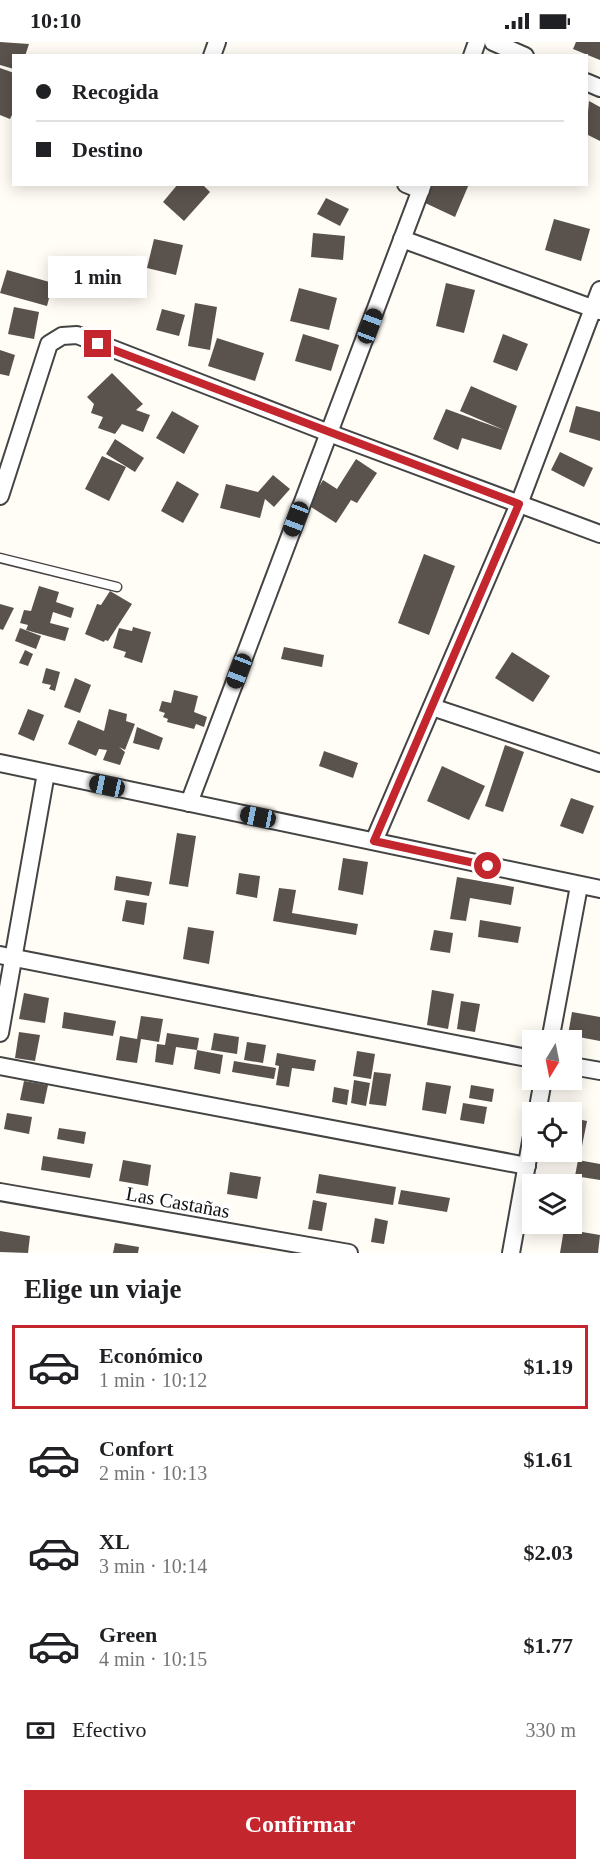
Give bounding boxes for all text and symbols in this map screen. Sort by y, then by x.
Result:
text: 10:10 [30,8,81,33]
text: Recogida [72,79,159,104]
text: Destino [72,137,143,162]
callout: 1 min [48,257,148,299]
text: 1 min [73,266,122,288]
car [355,306,385,346]
route end [84,330,111,357]
car [281,499,311,539]
car [224,651,254,691]
car [88,773,126,799]
car [239,805,277,829]
route start [474,852,501,879]
north arrow [522,1030,582,1090]
map controls [522,1030,582,1234]
button: locate [522,1102,582,1162]
button: layers [522,1174,582,1234]
street label: Las Castañas [124,1182,232,1222]
text: Elige un viaje [24,1274,182,1304]
icon: car [27,1340,81,1394]
text: Económico [99,1343,203,1368]
text: $1.19 [524,1354,573,1379]
text: 1 min · 10:12 [99,1369,207,1391]
icon: car [27,1433,81,1487]
text: Confort [99,1436,174,1461]
text: $1.61 [524,1447,573,1472]
text: 2 min · 10:13 [99,1462,207,1484]
icon: car [27,1526,81,1580]
text: XL [99,1529,130,1554]
text: $2.03 [524,1540,573,1565]
text: 3 min · 10:14 [99,1555,207,1577]
icon: car [27,1619,81,1673]
text: Green [99,1622,157,1647]
text: $1.77 [524,1633,573,1658]
text: 4 min · 10:15 [99,1648,207,1670]
icon: cash [24,1714,57,1747]
text: Efectivo [72,1717,147,1742]
text: 330 m [525,1719,576,1741]
button: Confirmar [24,1790,576,1859]

